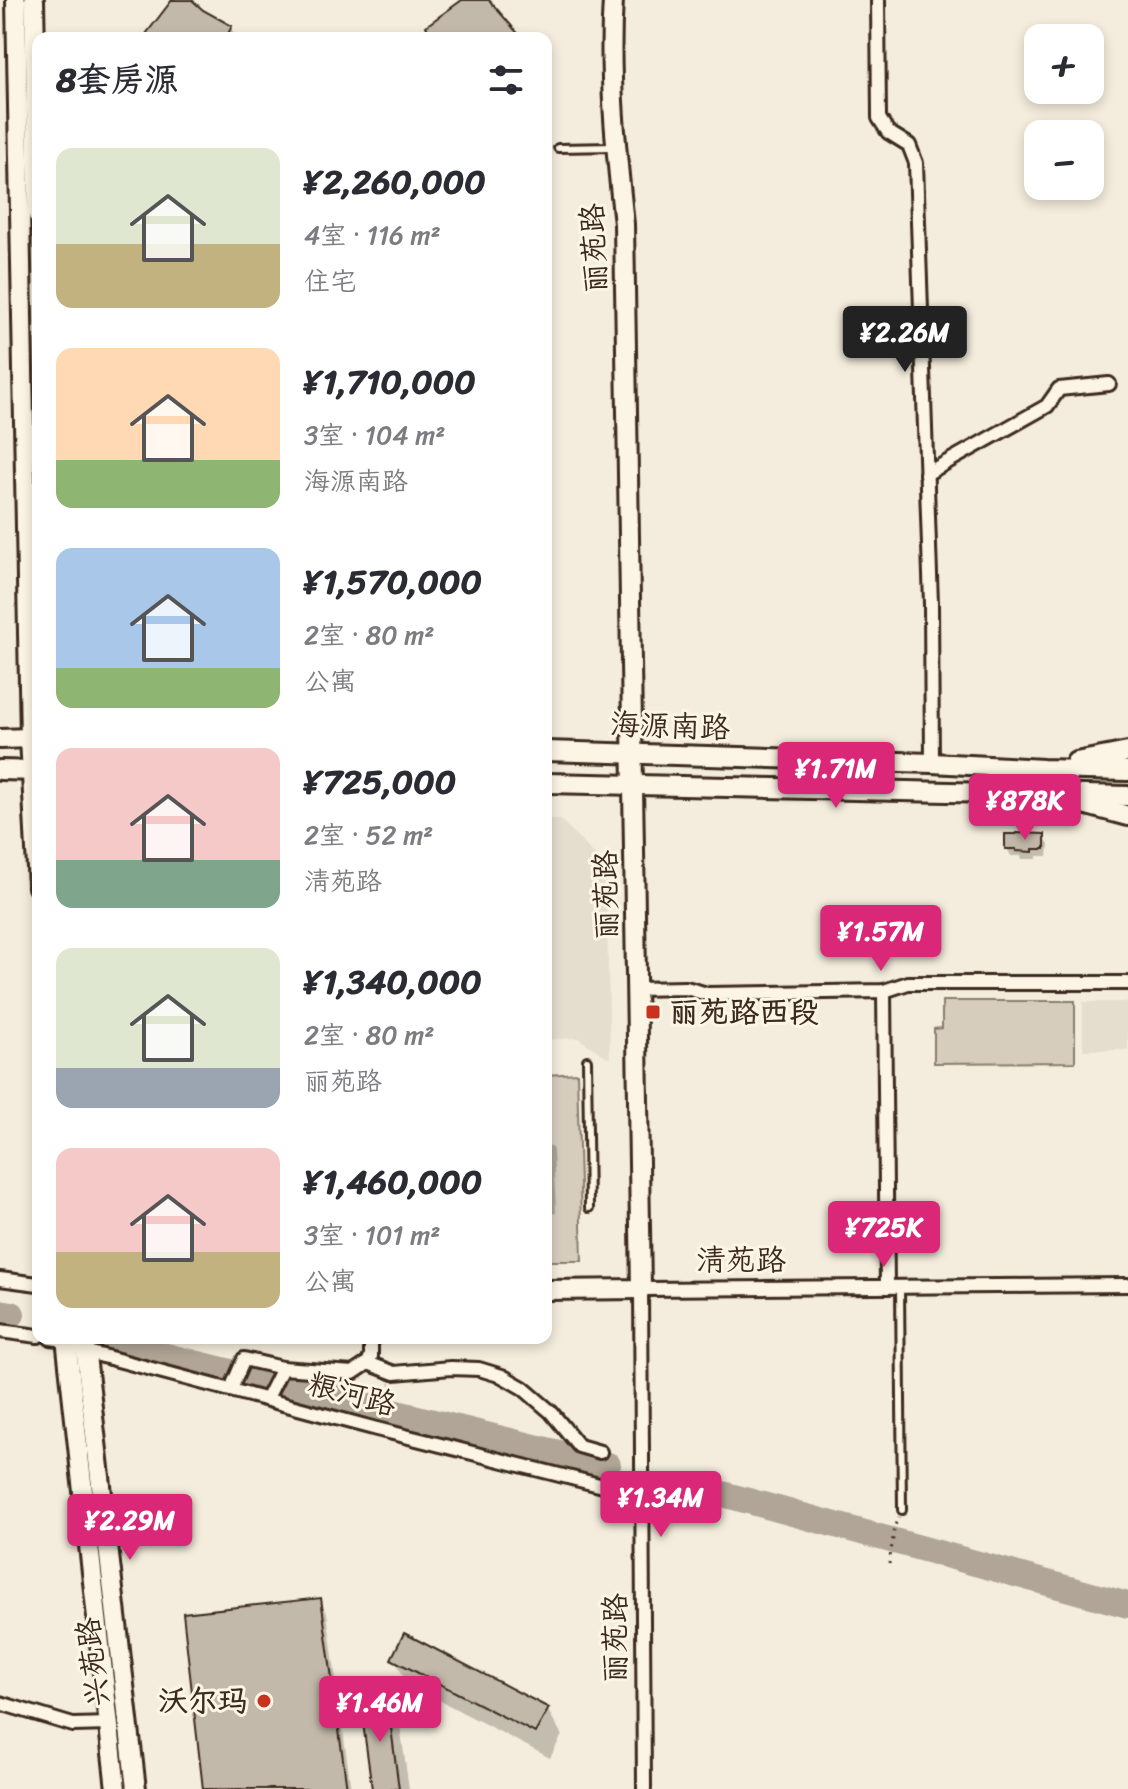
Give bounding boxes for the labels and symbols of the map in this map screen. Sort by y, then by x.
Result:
street label: 丽苑路 [565,202,623,294]
pin: ¥2.26M [840,306,970,374]
street label: 海源南路 [609,697,731,755]
pin: ¥1.71M [771,742,901,810]
pin: ¥878K [969,774,1081,842]
street label: 丽苑路 [578,850,634,940]
pin: ¥1.57M [816,905,946,973]
place label: 丽苑路西段 [669,985,819,1039]
marker: 丽苑路西段 [644,1003,662,1021]
pin: ¥725K [828,1201,940,1269]
street label: 清苑路 [696,1233,786,1287]
street label: 粮河路 [302,1356,402,1432]
pin: ¥1.34M [596,1471,726,1539]
pin: ¥2.29M [65,1494,195,1562]
street label: 丽苑路 [588,1593,642,1683]
street label: 兴苑路 [61,1614,125,1710]
place label: 沃尔玛 [158,1674,248,1728]
pin: ¥1.46M [315,1676,445,1744]
marker: 沃尔玛 [255,1692,273,1710]

